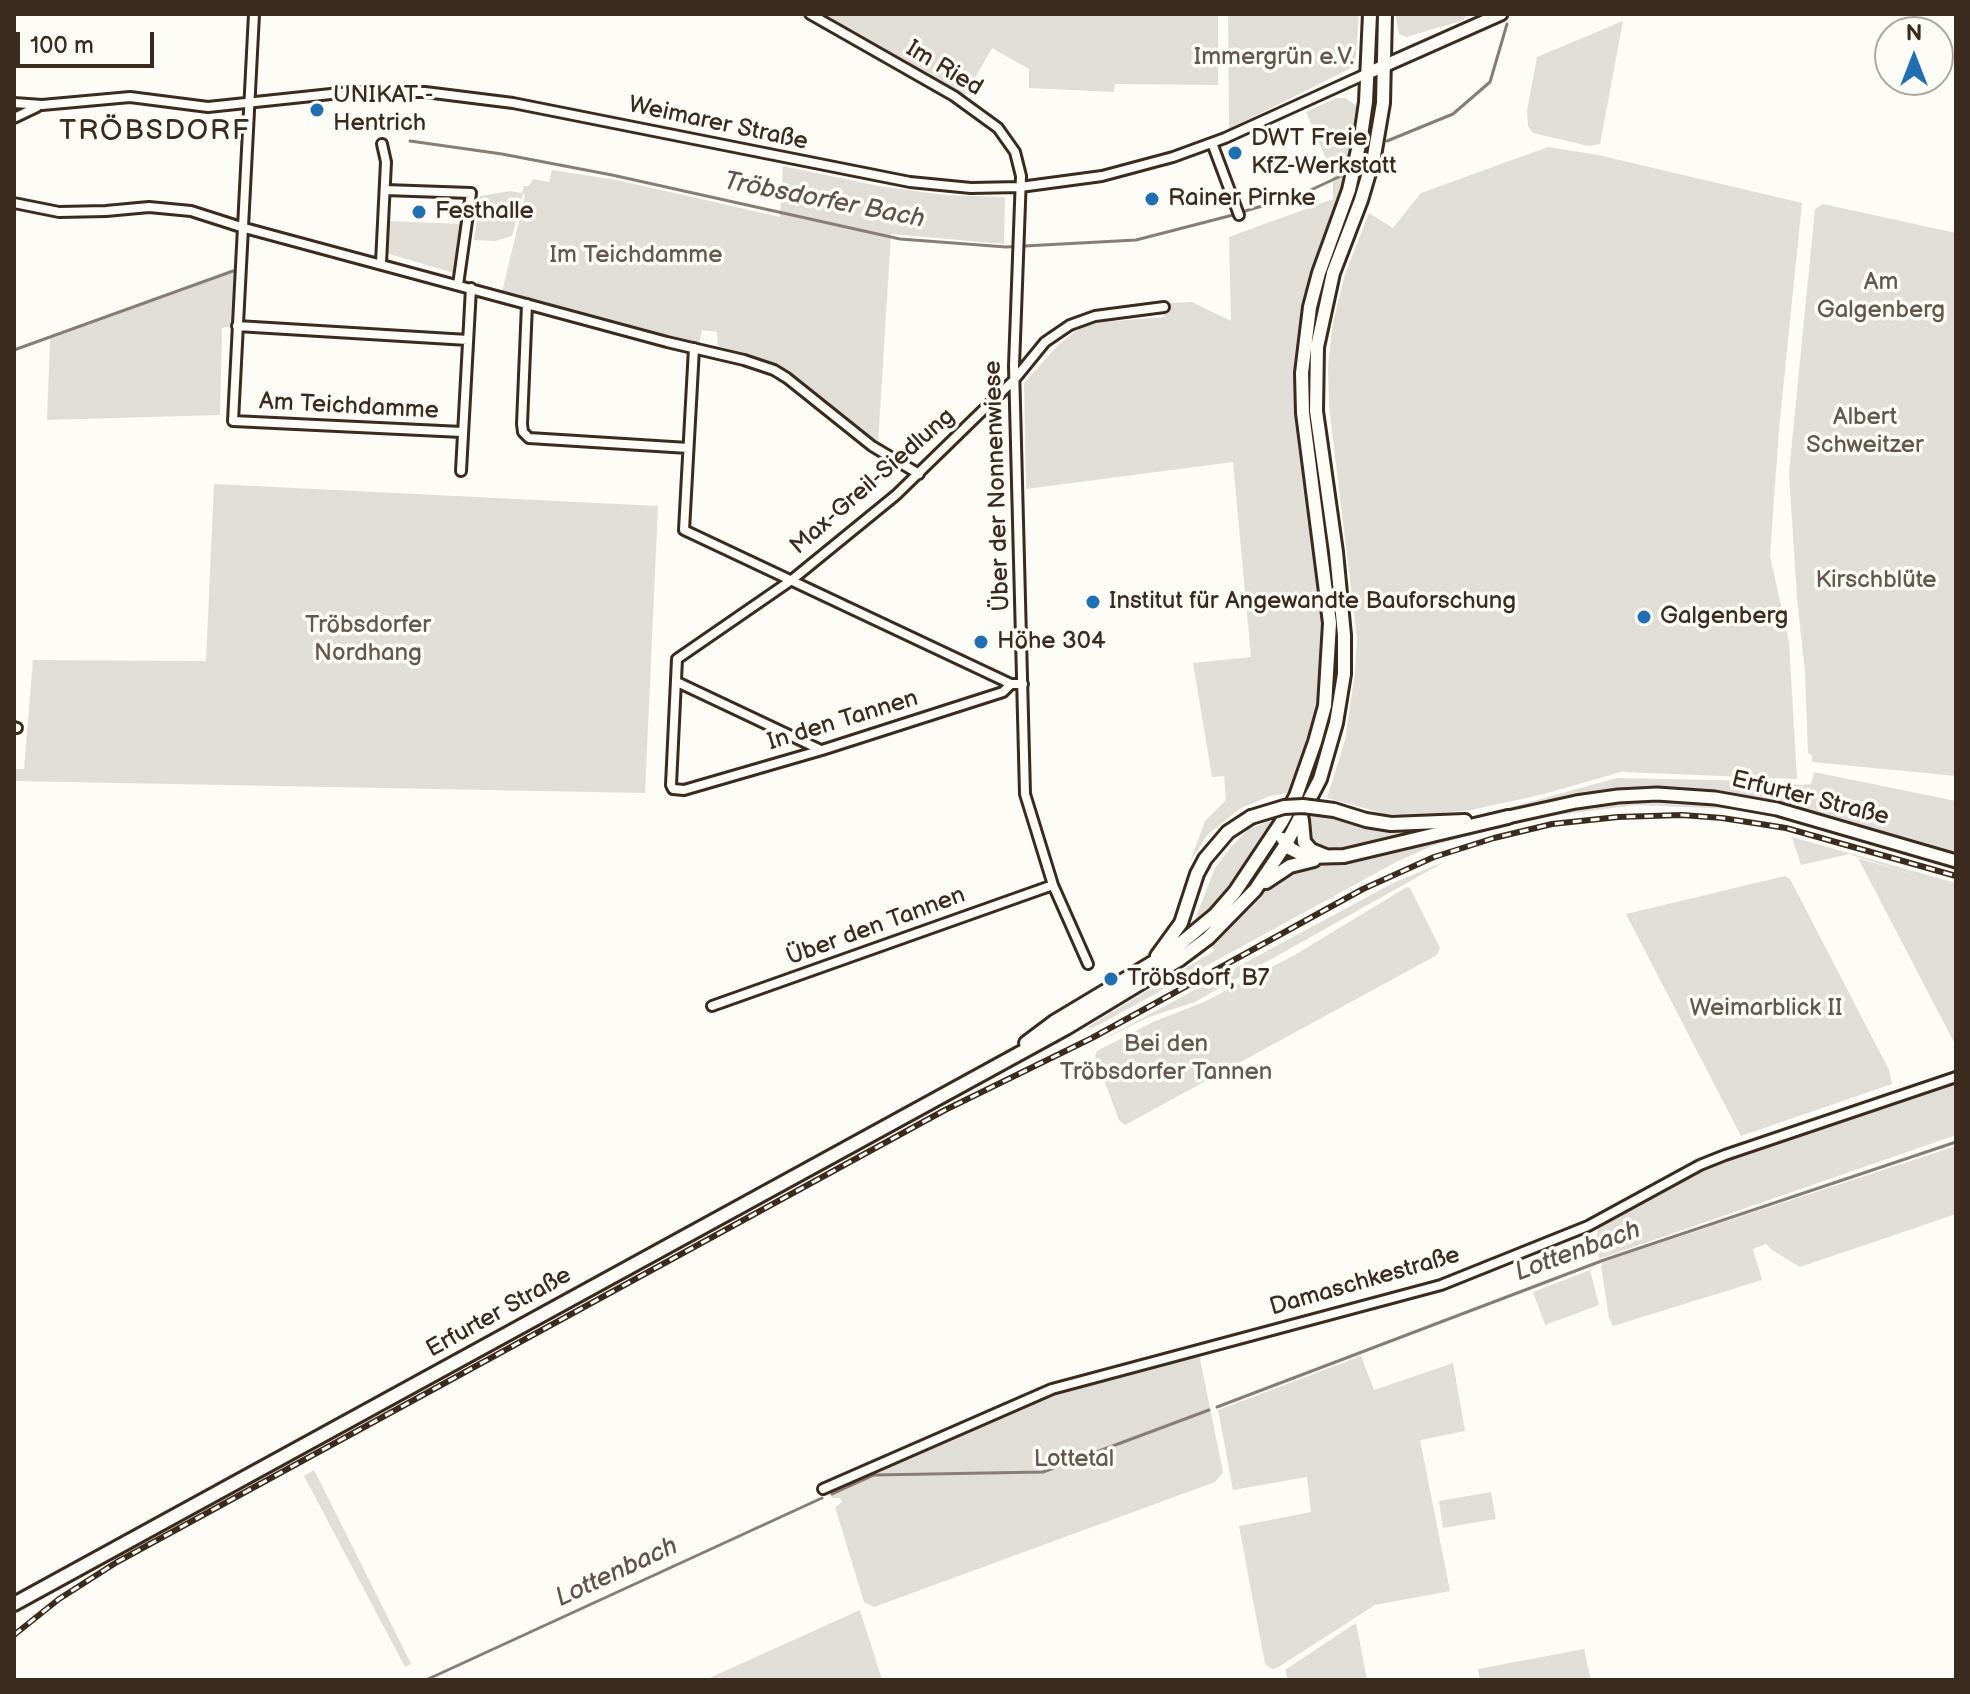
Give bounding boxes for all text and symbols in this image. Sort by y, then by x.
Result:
scale bar [20,16,158,66]
north arrow [1874,16,1954,96]
text: N [1906,20,1922,47]
text: 100 m [30,31,94,60]
street label: Im Ried [900,35,988,103]
park label: Immergrün e.V. [1194,44,1354,72]
place label: UNIKAT - Hentrich [333,82,433,138]
street label: Weimarer Straße [626,91,810,157]
marker: UNIKAT - Hentrich [308,101,326,119]
district label: TRÖBSDORF [59,115,251,149]
place label: DWT Freie KfZ-Werkstatt [1251,125,1397,181]
marker: DWT Freie KfZ-Werkstatt [1226,144,1244,162]
water label: Tröbsdorfer Bach [721,166,927,236]
place label: Rainer Pirnke [1168,185,1316,213]
marker: Rainer Pirnke [1143,190,1161,208]
place label: Festhalle [435,198,534,226]
marker: Festhalle [410,203,428,221]
park label: Im Teichdamme [550,242,722,270]
park label: Am Galgenberg [1817,269,1945,325]
street label: Über der Nonnenwiese [979,360,1017,612]
street label: Am Teichdamme [258,388,440,426]
street label: Max-Greil-Siedlung [785,403,961,561]
park label: Albert Schweitzer [1806,404,1924,460]
park label: Kirschblüte [1815,567,1937,595]
place label: Institut für Angewandte Bauforschung [1109,588,1516,616]
marker: Institut für Angewandte Bauforschung [1084,593,1102,611]
place label: Galgenberg [1660,603,1788,631]
marker: Galgenberg [1635,608,1653,626]
park label: Tröbsdorfer Nordhang [305,612,431,668]
place label: Höhe 304 [997,628,1106,656]
marker: Höhe 304 [972,633,990,651]
street label: In den Tannen [764,684,922,758]
street label: Erfurter Straße [1728,766,1892,832]
street label: Über den Tannen [783,881,969,973]
place label: Tröbsdorf, B7 [1127,965,1269,993]
marker: Tröbsdorf, B7 [1102,970,1120,988]
park label: Weimarblick II [1690,995,1842,1023]
park label: Bei den Tröbsdorfer Tannen [1060,1031,1272,1087]
water label: Lottenbach [1511,1215,1645,1289]
street label: Damaschkestraße [1267,1241,1463,1323]
street label: Erfurter Straße [422,1261,576,1365]
park label: Lottetal [1034,1446,1114,1474]
water label: Lottenbach [551,1531,683,1615]

